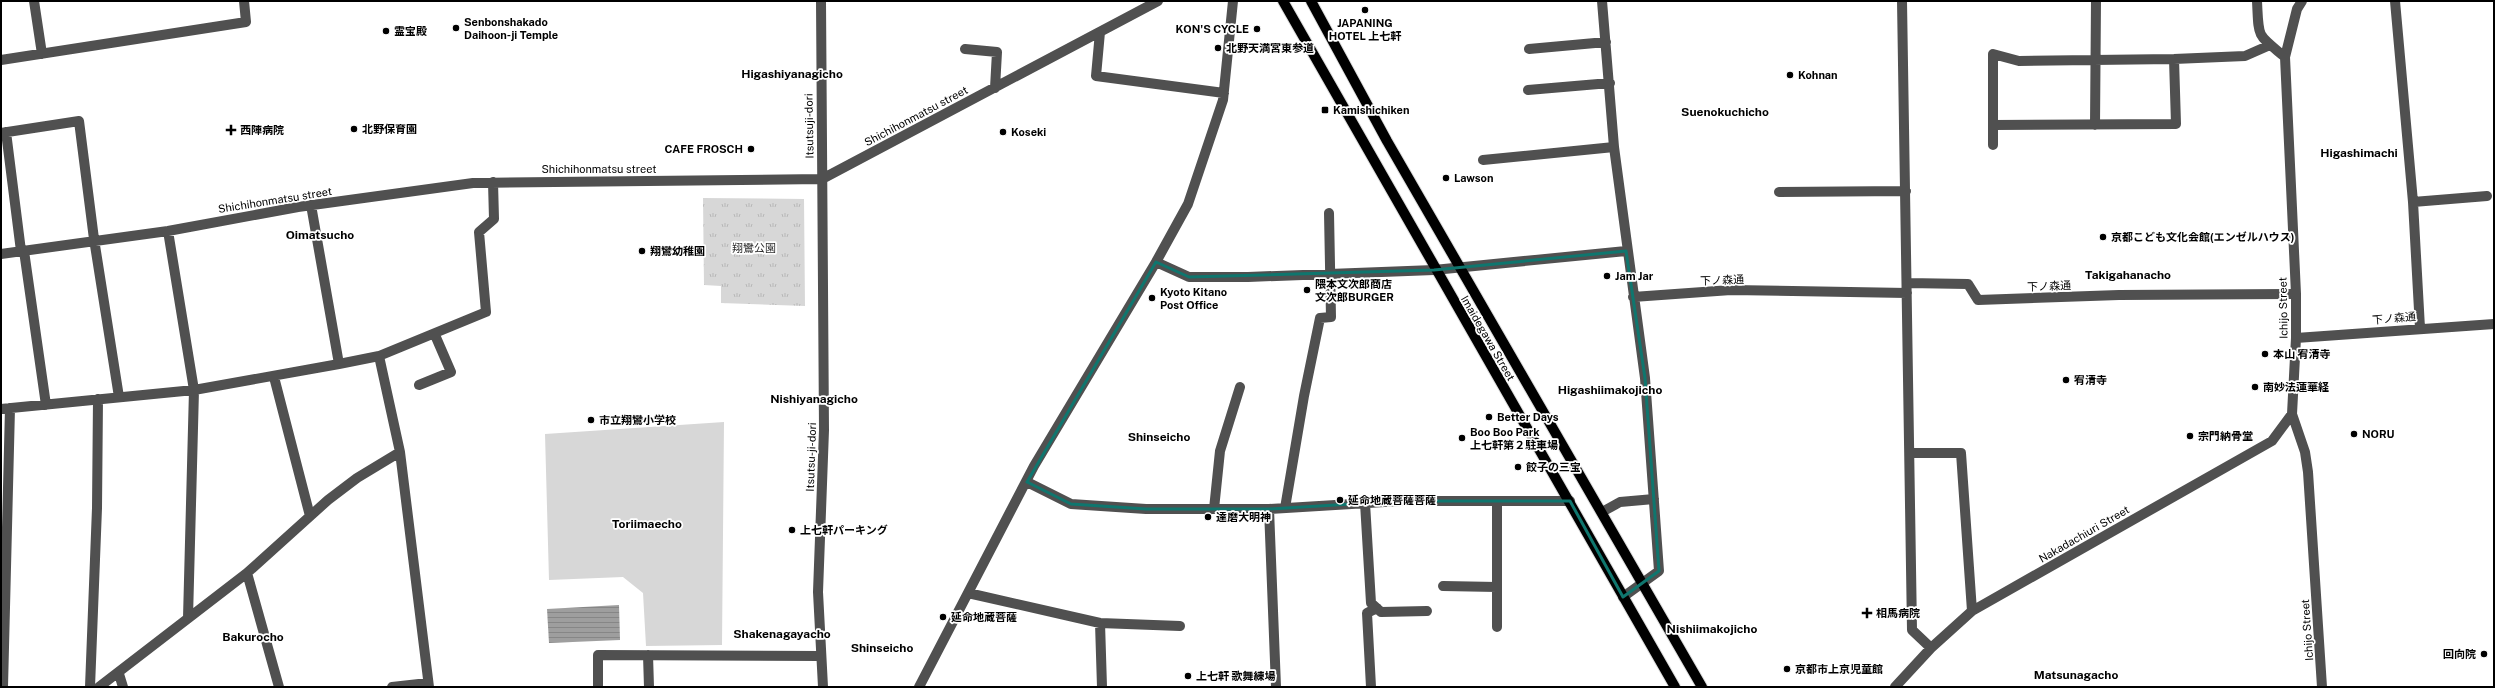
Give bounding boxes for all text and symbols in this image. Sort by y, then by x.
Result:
marker: JAPANING HOTEL 上七軒 [1360,5,1370,15]
place label: Senbonshakado Daihoon-ji Temple [464,16,558,41]
place label: JAPANING HOTEL 上七軒 [1329,17,1401,42]
marker: Senbonshakado Daihoon-ji Temple [451,23,461,33]
place label: KON'S CYCLE [1175,23,1249,35]
marker: KON'S CYCLE [1252,24,1262,34]
place label: 霊宝殿 [394,25,427,37]
marker: 霊宝殿 [381,26,391,36]
place label: 北野天満宮東参道 [1226,42,1314,54]
marker: 北野天満宮東参道 [1213,43,1223,53]
district label: Higashiyanagicho [741,67,843,81]
place label: Kohnan [1798,69,1838,81]
marker: Kohnan [1785,70,1795,80]
street label: Shichihonmatsu street [862,84,970,148]
street label: Itsutsuji-dori [802,93,816,159]
place label: Kamishichiken [1333,104,1409,116]
marker: Kamishichiken [1320,105,1330,115]
district label: Suenokuchicho [1681,105,1769,119]
place label: 北野保育園 [362,123,417,135]
marker: 西陣病院 [225,124,237,136]
place label: 西陣病院 [240,124,284,136]
marker: 北野保育園 [349,124,359,134]
place label: Koseki [1011,126,1046,138]
marker: Koseki [998,127,1008,137]
place label: CAFE FROSCH [665,143,743,155]
marker: CAFE FROSCH [746,144,756,154]
district label: Higashimachi [2320,146,2398,160]
street label: Shichihonmatsu street [541,163,657,175]
place label: Lawson [1454,172,1493,184]
marker: Lawson [1441,173,1451,183]
street label: Shichihonmatsu street [217,185,333,215]
district label: Oimatsucho [286,228,354,242]
place label: 京都こども文化会館(エンゼルハウス) [2111,231,2294,243]
marker: 京都こども文化会館(エンゼルハウス) [2098,232,2108,242]
park label: 翔鸞公園 [732,242,776,254]
place label: 翔鸞幼稚園 [650,245,705,257]
marker: 翔鸞幼稚園 [637,246,647,256]
district label: Takigahanacho [2085,268,2171,282]
place label: Jam Jar [1615,270,1654,282]
marker: Jam Jar [1602,271,1612,281]
street label: 下ノ森通 [1700,273,1744,287]
street label: Ichijo Street [2276,277,2290,339]
place label: 隈本文次郎商店 文次郎BURGER [1315,278,1394,303]
street label: 下ノ森通 [2027,279,2071,293]
marker: 隈本文次郎商店 文次郎BURGER [1302,285,1312,295]
place label: Kyoto Kitano Post Office [1160,286,1227,311]
marker: Kyoto Kitano Post Office [1147,293,1157,303]
street label: Imaidegawa Street [1459,293,1517,383]
street label: 下ノ森通 [2372,310,2416,326]
place label: 本山 宥清寺 [2273,348,2330,360]
marker: 本山 宥清寺 [2260,349,2270,359]
place label: 宥清寺 [2074,374,2107,386]
marker: 宥清寺 [2061,375,2071,385]
place label: 南妙法蓮華経 [2263,381,2329,393]
marker: 南妙法蓮華経 [2250,382,2260,392]
district label: Higashiimakojicho [1558,383,1662,397]
district label: Nishiyanagicho [770,392,858,406]
place label: Better Days [1497,411,1559,423]
marker: Better Days [1484,412,1494,422]
place label: 市立翔鸞小学校 [599,414,676,426]
marker: 市立翔鸞小学校 [586,415,596,425]
street label: Itsutsu-ji-dori [804,422,818,492]
place label: Boo Boo Park 上七軒第２駐車場 [1470,426,1558,451]
place label: NORU [2362,428,2394,440]
marker: NORU [2349,429,2359,439]
district label: Shinseicho [1128,430,1190,444]
place label: 宗門納骨堂 [2198,430,2253,442]
marker: 宗門納骨堂 [2185,431,2195,441]
marker: Boo Boo Park 上七軒第２駐車場 [1457,433,1467,443]
place label: 餃子の三宝 [1526,461,1581,473]
marker: 餃子の三宝 [1513,462,1523,472]
place label: 延命地蔵菩薩菩薩 [1348,494,1436,506]
marker: 延命地蔵菩薩菩薩 [1335,495,1345,505]
street label: Nakadachiuri Street [2037,503,2131,565]
place label: 達磨大明神 [1216,511,1271,523]
marker: 達磨大明神 [1203,512,1213,522]
district label: Toriimaecho [612,517,682,531]
place label: 上七軒パーキング [800,524,888,536]
marker: 上七軒パーキング [787,525,797,535]
street label: Ichijo Street [2299,599,2315,661]
marker: 相馬病院 [1861,607,1873,619]
place label: 相馬病院 [1876,607,1920,619]
place label: 延命地蔵菩薩 [951,611,1017,623]
marker: 延命地蔵菩薩 [938,612,948,622]
district label: Nishiimakojicho [1667,622,1757,636]
district label: Shakenagayacho [733,627,831,641]
district label: Bakurocho [222,630,284,644]
district label: Shinseicho [851,641,913,655]
place label: 回向院 [2443,648,2476,660]
marker: 回向院 [2479,649,2489,659]
place label: 京都市上京児童館 [1795,663,1883,675]
marker: 京都市上京児童館 [1782,664,1792,674]
district label: Matsunagacho [2034,668,2118,682]
place label: 上七軒 歌舞練場 [1196,670,1275,682]
marker: 上七軒 歌舞練場 [1183,671,1193,681]

